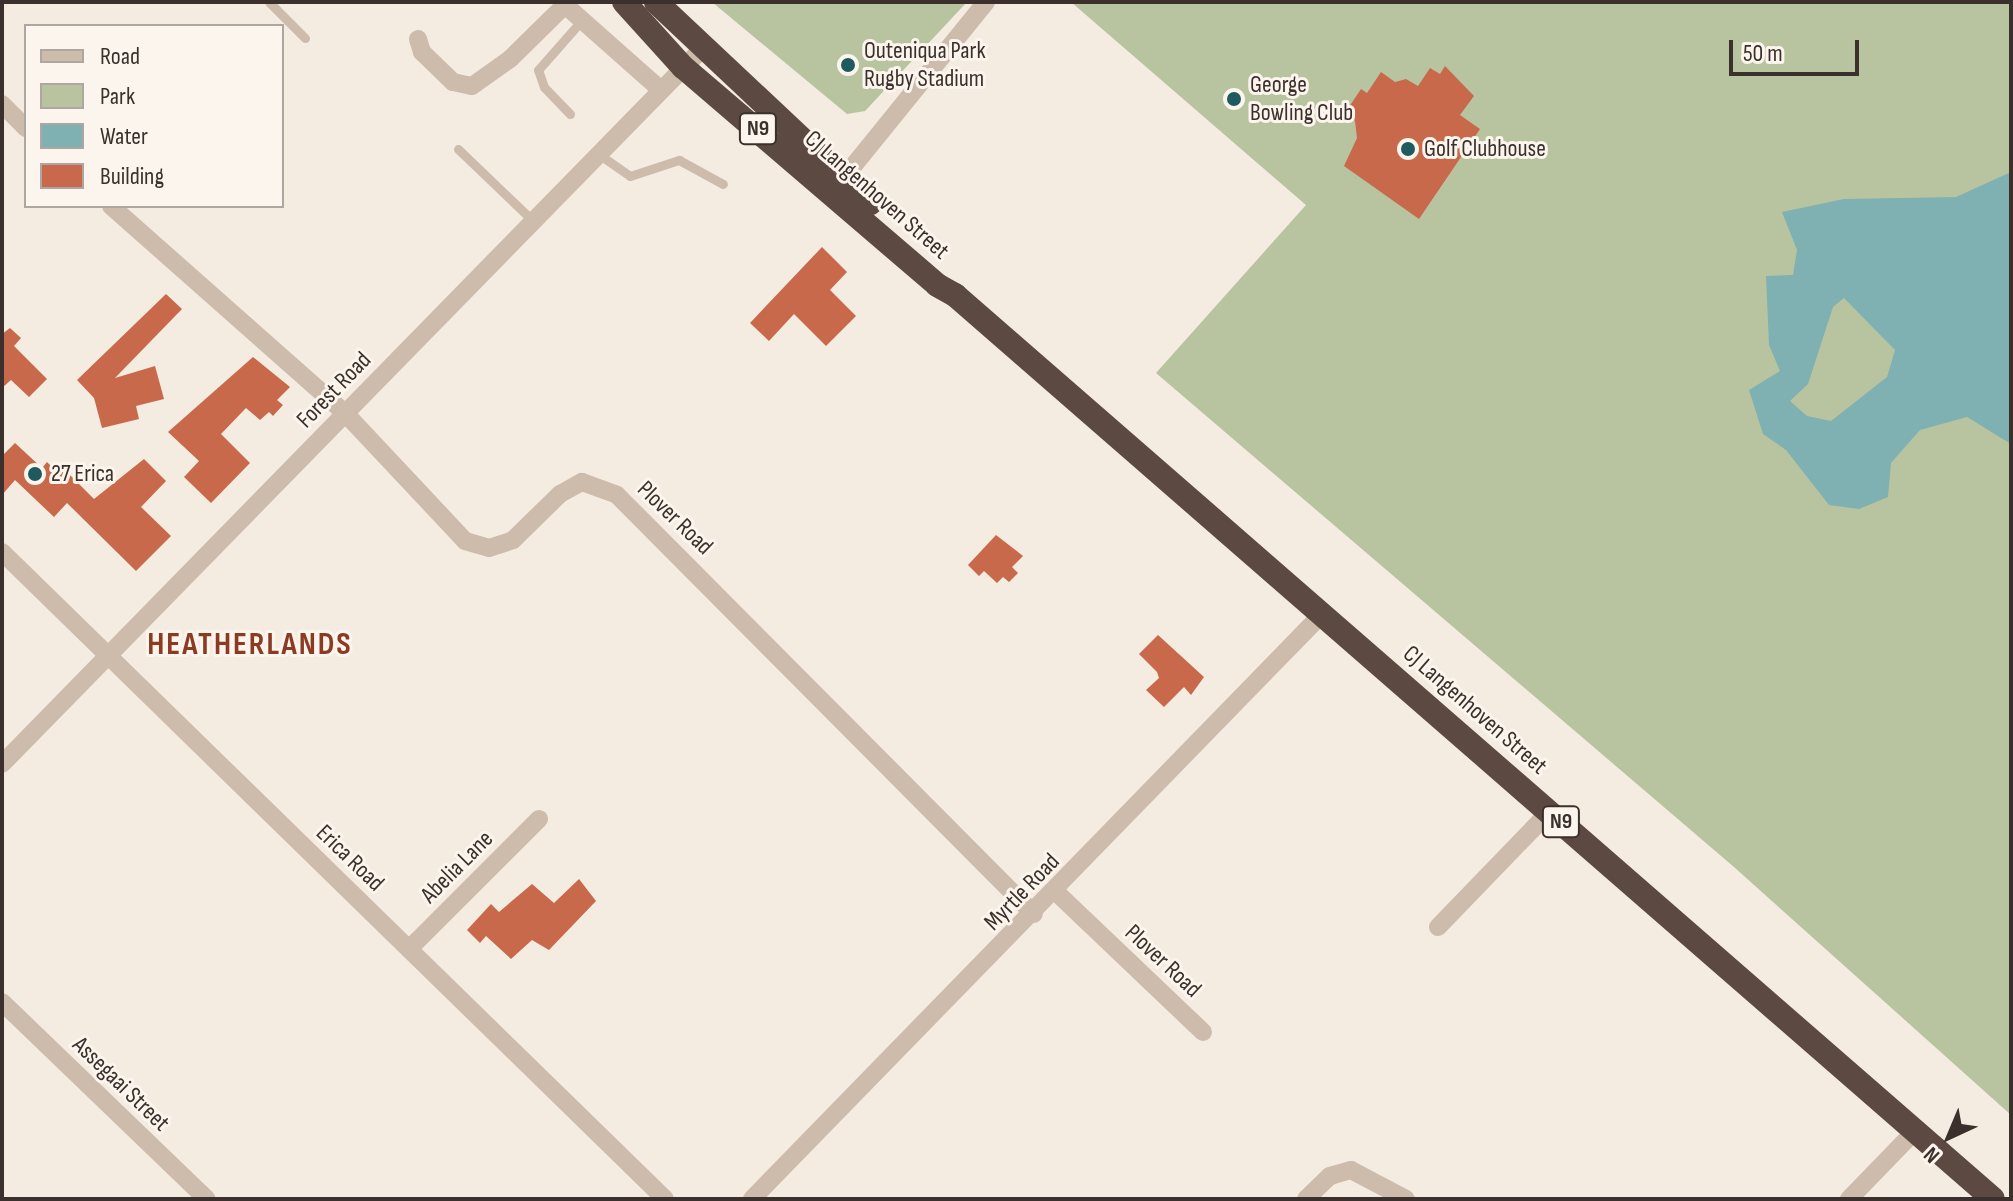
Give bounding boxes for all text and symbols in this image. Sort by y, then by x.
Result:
legend [24,24,284,208]
scale bar [1733,24,1863,74]
place label: Outeniqua Park Rugby Stadium [864,37,986,93]
text: 50 m [1743,39,1783,68]
text: Road [100,42,140,71]
marker: Outeniqua Park Rugby Stadium [839,56,857,74]
place label: George Bowling Club [1250,71,1353,127]
text: Park [100,82,135,111]
marker: George Bowling Club [1225,90,1243,108]
road number: N9 [738,111,778,147]
text: Water [100,122,148,151]
street label: CJ Langenhoven Street [799,125,955,265]
place label: Golf Clubhouse [1424,135,1546,163]
marker: Golf Clubhouse [1399,140,1417,158]
text: Building [100,162,164,191]
street label: Forest Road [291,346,377,434]
place label: 27 Erica [51,460,114,488]
marker: 27 Erica [26,465,44,483]
street label: Plover Road [631,475,719,561]
district label: HEATHERLANDS [147,626,353,664]
street label: CJ Langenhoven Street [1397,640,1553,780]
road number: N9 [1541,804,1581,840]
street label: Erica Road [310,819,390,897]
street label: Abelia Lane [415,825,499,909]
street label: Myrtle Road [978,847,1066,937]
street label: Plover Road [1119,918,1207,1004]
street label: Assegaai Street [67,1031,175,1137]
north arrow [1909,1097,1989,1177]
text: N [1918,1141,1946,1168]

